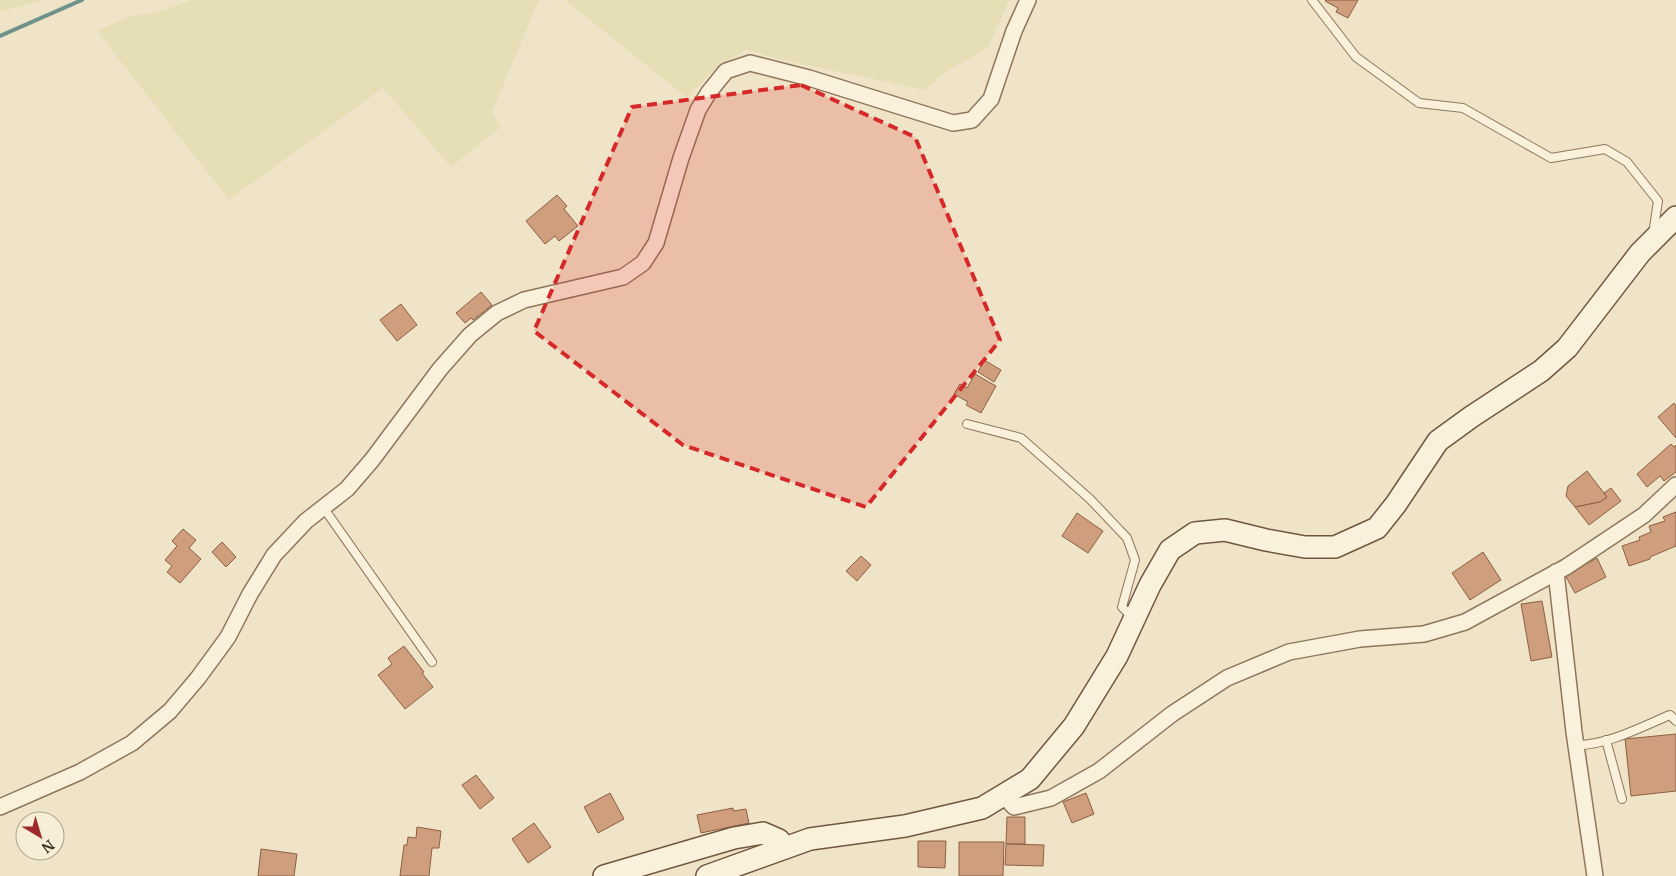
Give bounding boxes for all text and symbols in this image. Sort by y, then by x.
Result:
north arrow [15,811,65,861]
text: N [38,836,58,857]

